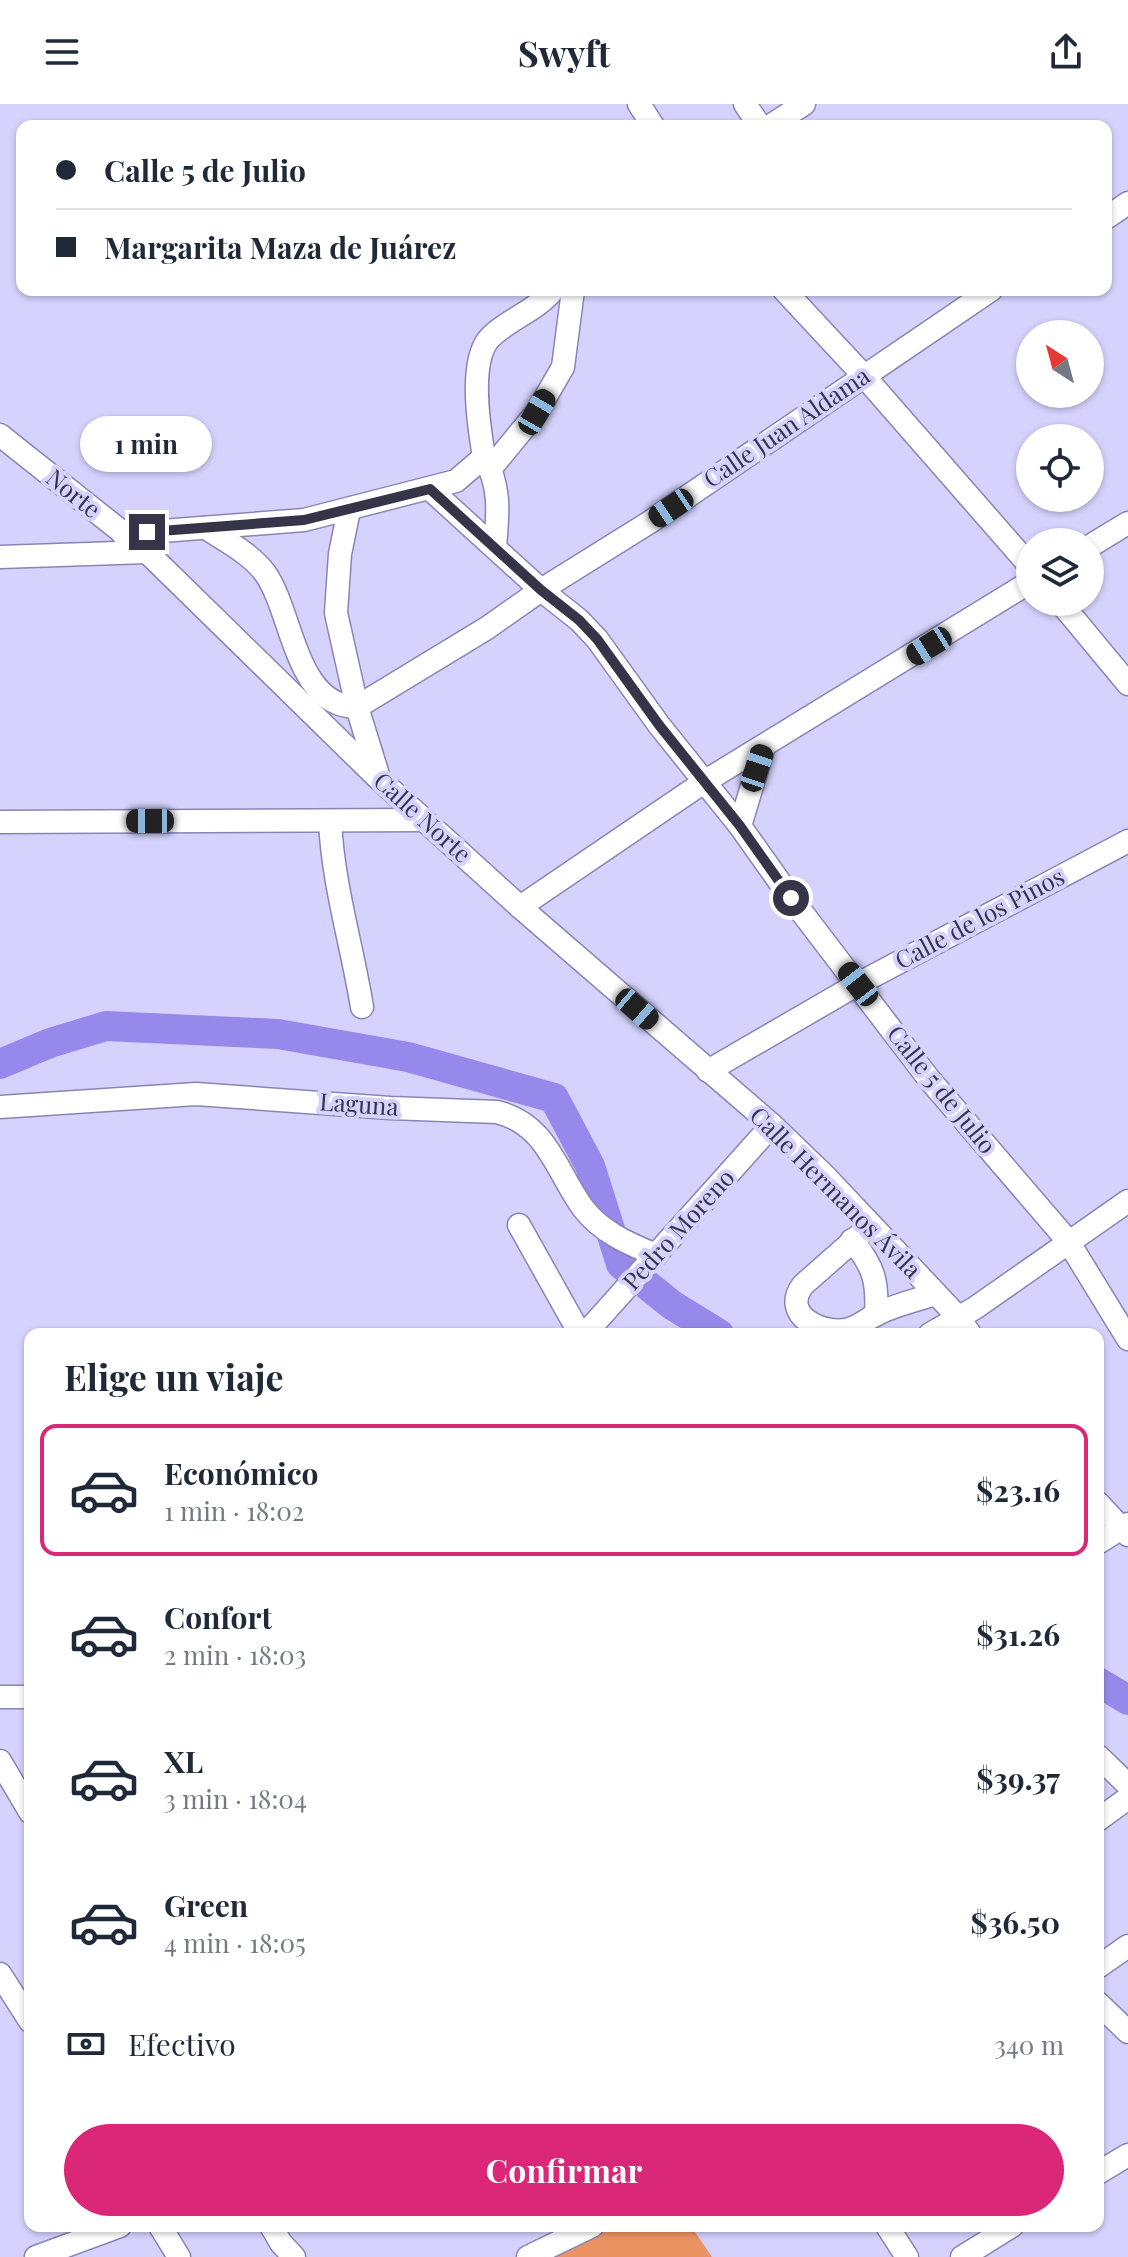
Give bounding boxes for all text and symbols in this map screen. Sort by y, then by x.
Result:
text: Swyft [518,28,610,76]
icon: menu [40,30,84,74]
icon: share [1044,30,1088,74]
text: Calle 5 de Julio [104,150,306,190]
text: Margarita Maza de Juárez [104,227,456,267]
north arrow [1016,320,1104,408]
map controls [1016,320,1104,616]
street label: Calle Juan Aldama [697,359,875,494]
car [515,385,559,439]
callout: 1 min [81,416,213,472]
button: locate [1016,424,1104,512]
text: 1 min [114,426,178,461]
street label: Norte [40,461,108,524]
car [644,485,698,531]
route end [129,514,165,550]
button: layers [1016,528,1104,616]
car [902,623,956,669]
car [738,741,776,795]
street label: Calle Norte [368,764,479,869]
car [126,809,174,833]
street label: Calle de los Pinos [889,859,1069,975]
route start [773,880,809,916]
car [834,958,882,1010]
car [611,984,663,1034]
street label: Calle 5 de Julio [881,1018,1004,1160]
street label: Laguna [319,1084,400,1122]
street label: Calle Hermanos Ávila [744,1099,929,1284]
street label: Pedro Moreno [615,1161,740,1296]
text: Elige un viaje [64,1352,284,1400]
text: Económico [164,1453,319,1493]
icon: car [68,1454,140,1526]
text: $23.16 [976,1470,1060,1510]
text: 1 min · 18:02 [164,1493,304,1528]
text: Confort [164,1597,272,1637]
icon: car [68,1598,140,1670]
text: $31.26 [976,1614,1060,1654]
text: 2 min · 18:03 [164,1637,306,1672]
text: XL [164,1741,203,1781]
icon: car [68,1742,140,1814]
text: $39.37 [976,1758,1060,1798]
text: 3 min · 18:04 [164,1781,307,1816]
text: Green [164,1885,248,1925]
icon: car [68,1886,140,1958]
text: $36.50 [971,1902,1060,1942]
text: 4 min · 18:05 [164,1925,306,1960]
icon: cash [64,2022,108,2066]
text: Efectivo [128,2024,236,2064]
text: 340 m [994,2027,1064,2062]
button: Confirmar [64,2124,1064,2216]

